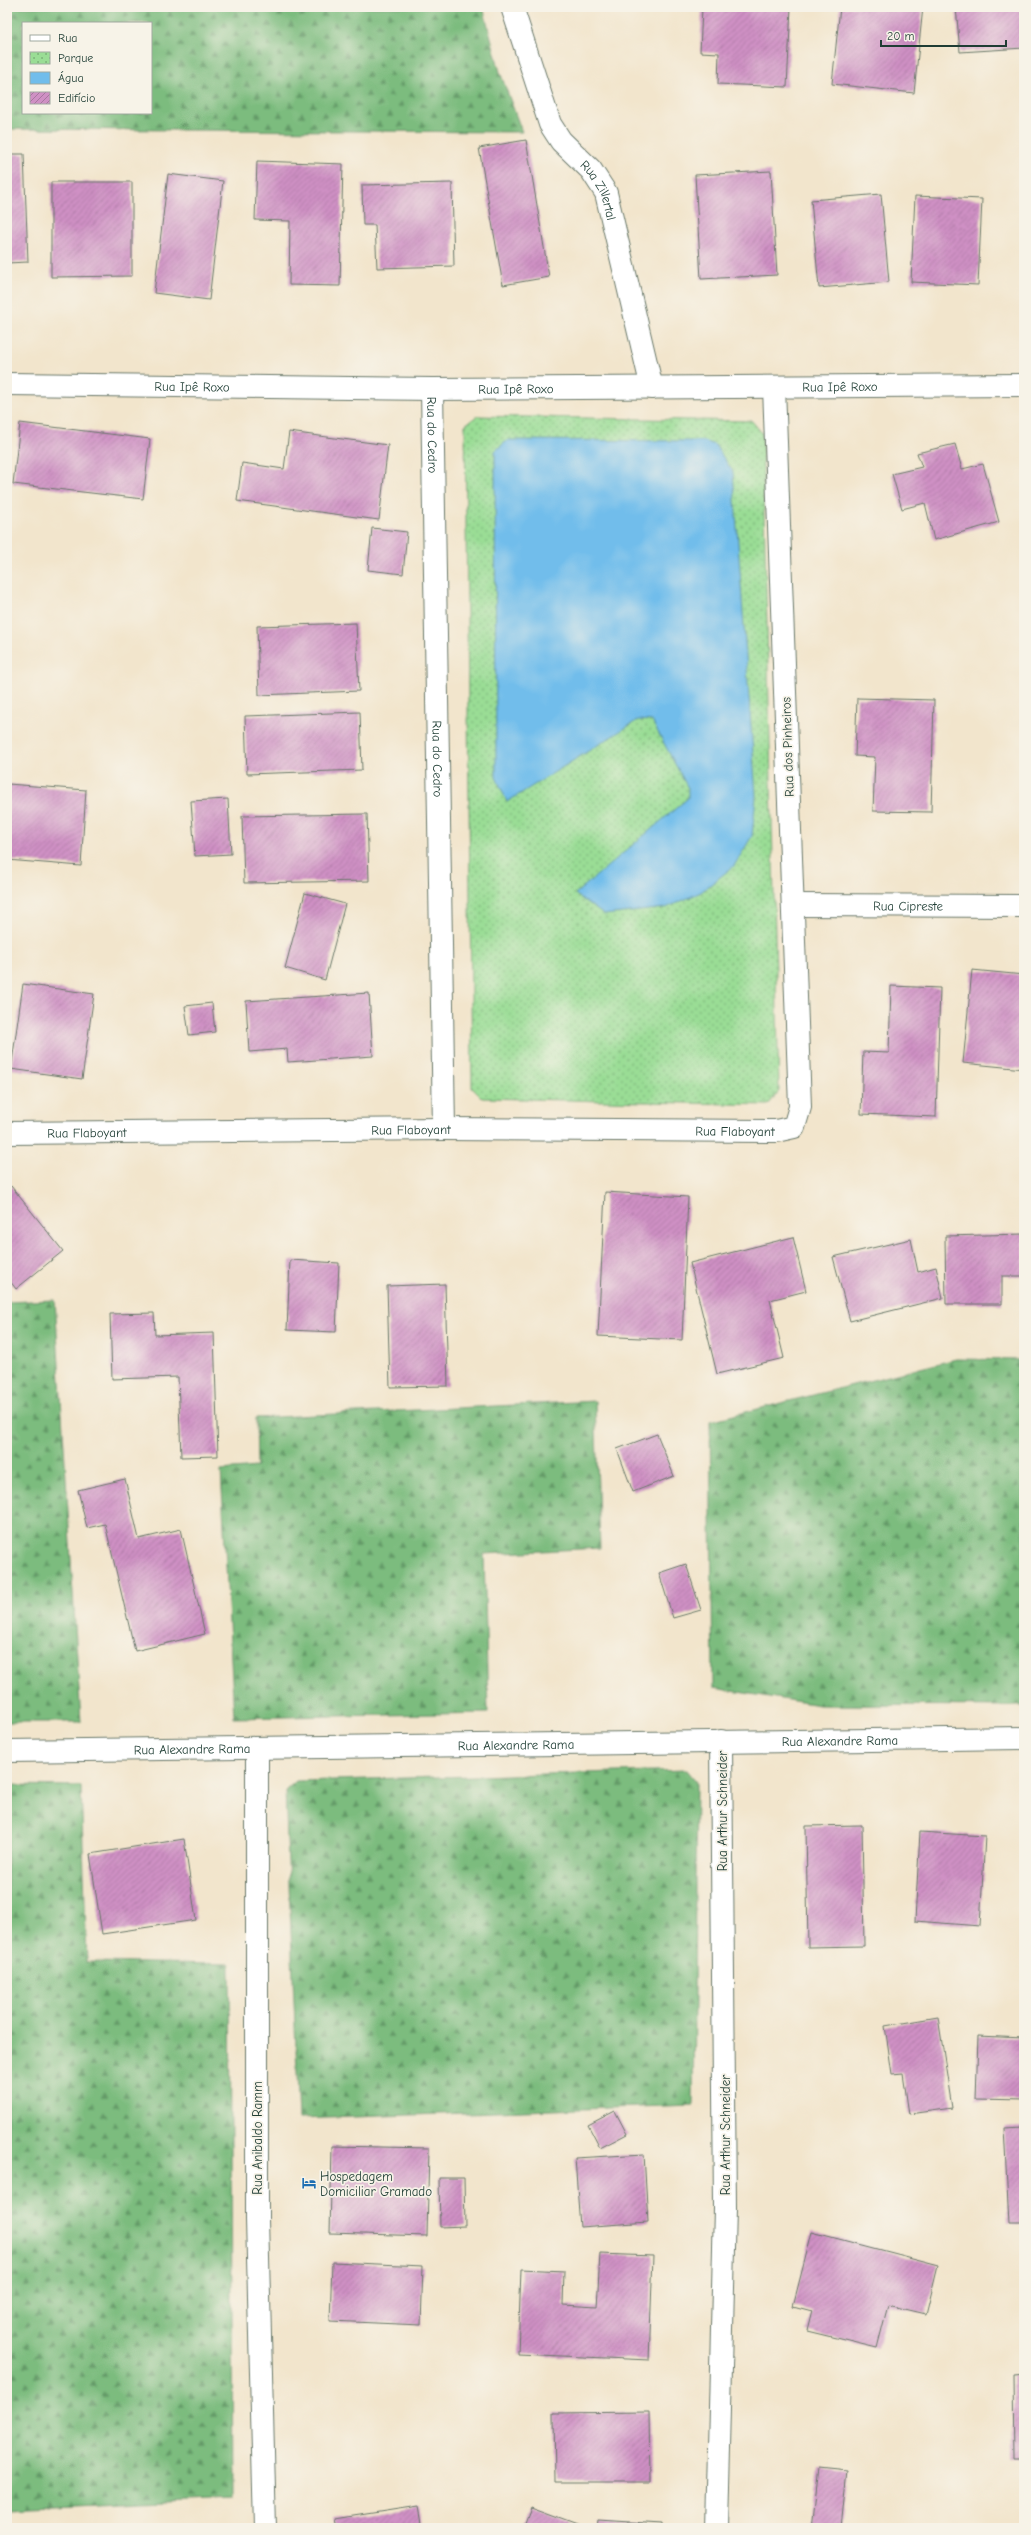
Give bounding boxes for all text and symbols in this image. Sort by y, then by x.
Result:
legend [22,22,152,114]
scale bar [881,22,1006,48]
text: 20 m [887,29,915,43]
text: Rua [58,31,77,45]
text: Parque [58,51,93,65]
text: Água [58,71,84,85]
text: Edifício [58,91,95,105]
street label: Rua Zillertal [577,157,619,222]
street label: Rua Ipê Roxo [154,379,230,395]
street label: Rua Ipê Roxo [802,379,878,394]
street label: Rua Ipê Roxo [478,381,554,397]
street label: Rua do Cedro [424,396,440,474]
street label: Rua dos Pinheiros [778,697,797,797]
street label: Rua do Cedro [429,720,446,798]
street label: Rua Cipreste [873,898,944,914]
street label: Rua Flaboyant [371,1122,452,1138]
street label: Rua Flaboyant [695,1124,776,1139]
street label: Rua Flaboyant [47,1125,128,1141]
street label: Rua Alexandre Rama [782,1733,898,1749]
street label: Rua Alexandre Rama [458,1737,574,1753]
street label: Rua Alexandre Rama [134,1741,250,1757]
street label: Rua Arthur Schneider [715,1750,730,1871]
street label: Rua Arthur Schneider [718,2074,733,2195]
street label: Rua Anibaldo Ramm [250,2081,265,2195]
place label: Hospedagem Domiciliar Gramado [320,2169,432,2199]
hotel icon: Hospedagem Domiciliar Gramado [301,2175,317,2191]

